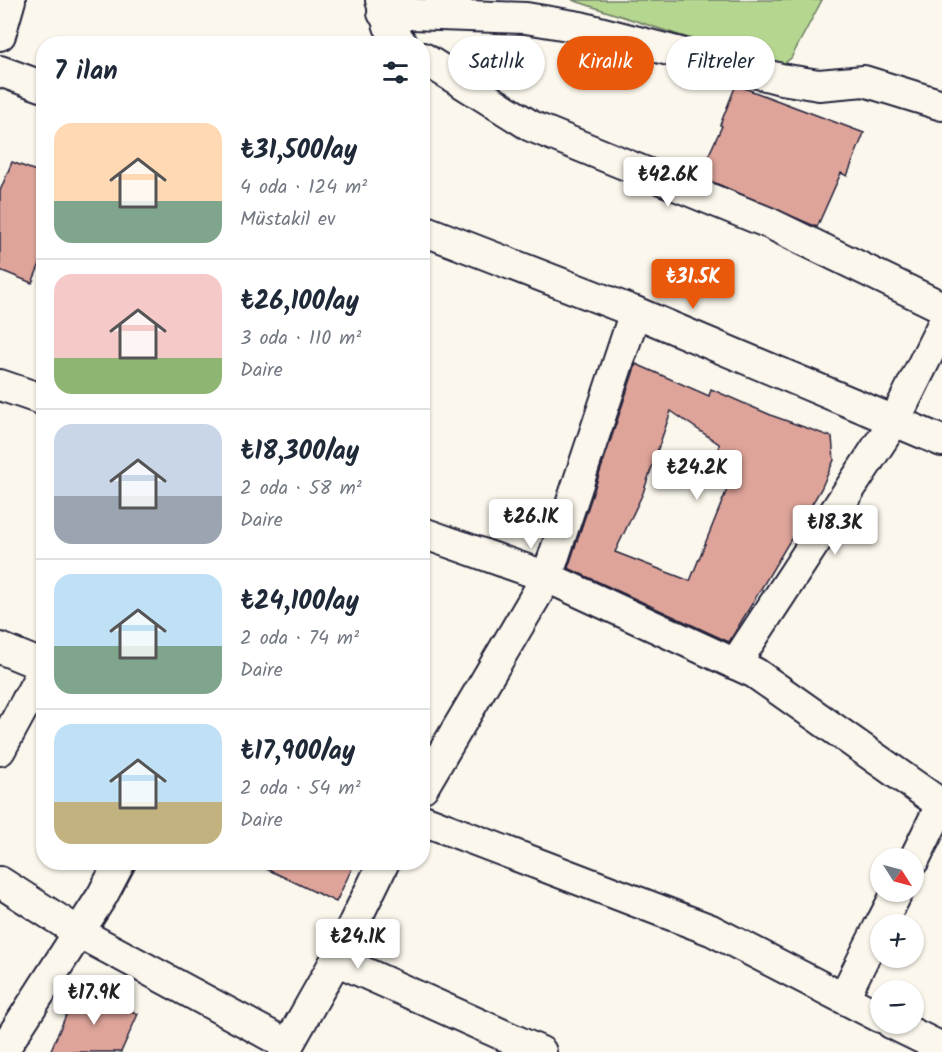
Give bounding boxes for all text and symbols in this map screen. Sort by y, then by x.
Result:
chip: Satılık [448,36,545,90]
chip: Kiralık [557,36,654,90]
chip: Filtreler [666,36,775,90]
text: 7 ilan [54,51,118,93]
icon: filters [379,56,412,89]
text: ₺31,500/ay [240,130,357,172]
icon: home [102,147,174,219]
pin: ₺42.6K [619,157,717,208]
text: ₺42.6K [637,160,699,192]
text: 4 oda · 124 m² [240,172,367,204]
text: Müstakil ev [240,204,336,236]
pin: ₺31.5K [644,259,742,310]
text: ₺31.5K [666,262,720,294]
text: ₺26,100/ay [240,281,359,323]
icon: home [102,298,174,370]
text: 3 oda · 110 m² [240,323,361,355]
text: Daire [240,355,283,387]
text: ₺18,300/ay [240,431,359,473]
icon: home [102,448,174,520]
pin: ₺24.2K [648,450,746,501]
text: ₺24.2K [666,453,728,485]
text: 2 oda · 58 m² [240,473,362,505]
pin: ₺26.1K [482,499,580,550]
text: ₺26.1K [503,502,559,534]
text: Daire [240,505,283,537]
pin: ₺18.3K [786,505,884,556]
text: ₺18.3K [807,508,863,540]
text: ₺24,100/ay [240,581,359,623]
icon: home [102,598,174,670]
text: 2 oda · 74 m² [240,623,359,655]
text: Daire [240,655,283,687]
text: ₺17,900/ay [240,731,355,773]
icon: home [102,748,174,820]
text: 2 oda · 54 m² [240,773,361,805]
text: Daire [240,805,283,837]
north arrow [870,848,924,902]
map controls [870,848,924,1034]
button: + [870,914,924,968]
pin: ₺24.1K [309,919,407,970]
text: ₺24.1K [330,922,386,954]
pin: ₺17.9K [45,975,143,1026]
text: ₺17.9K [67,978,121,1010]
button: − [870,980,924,1034]

